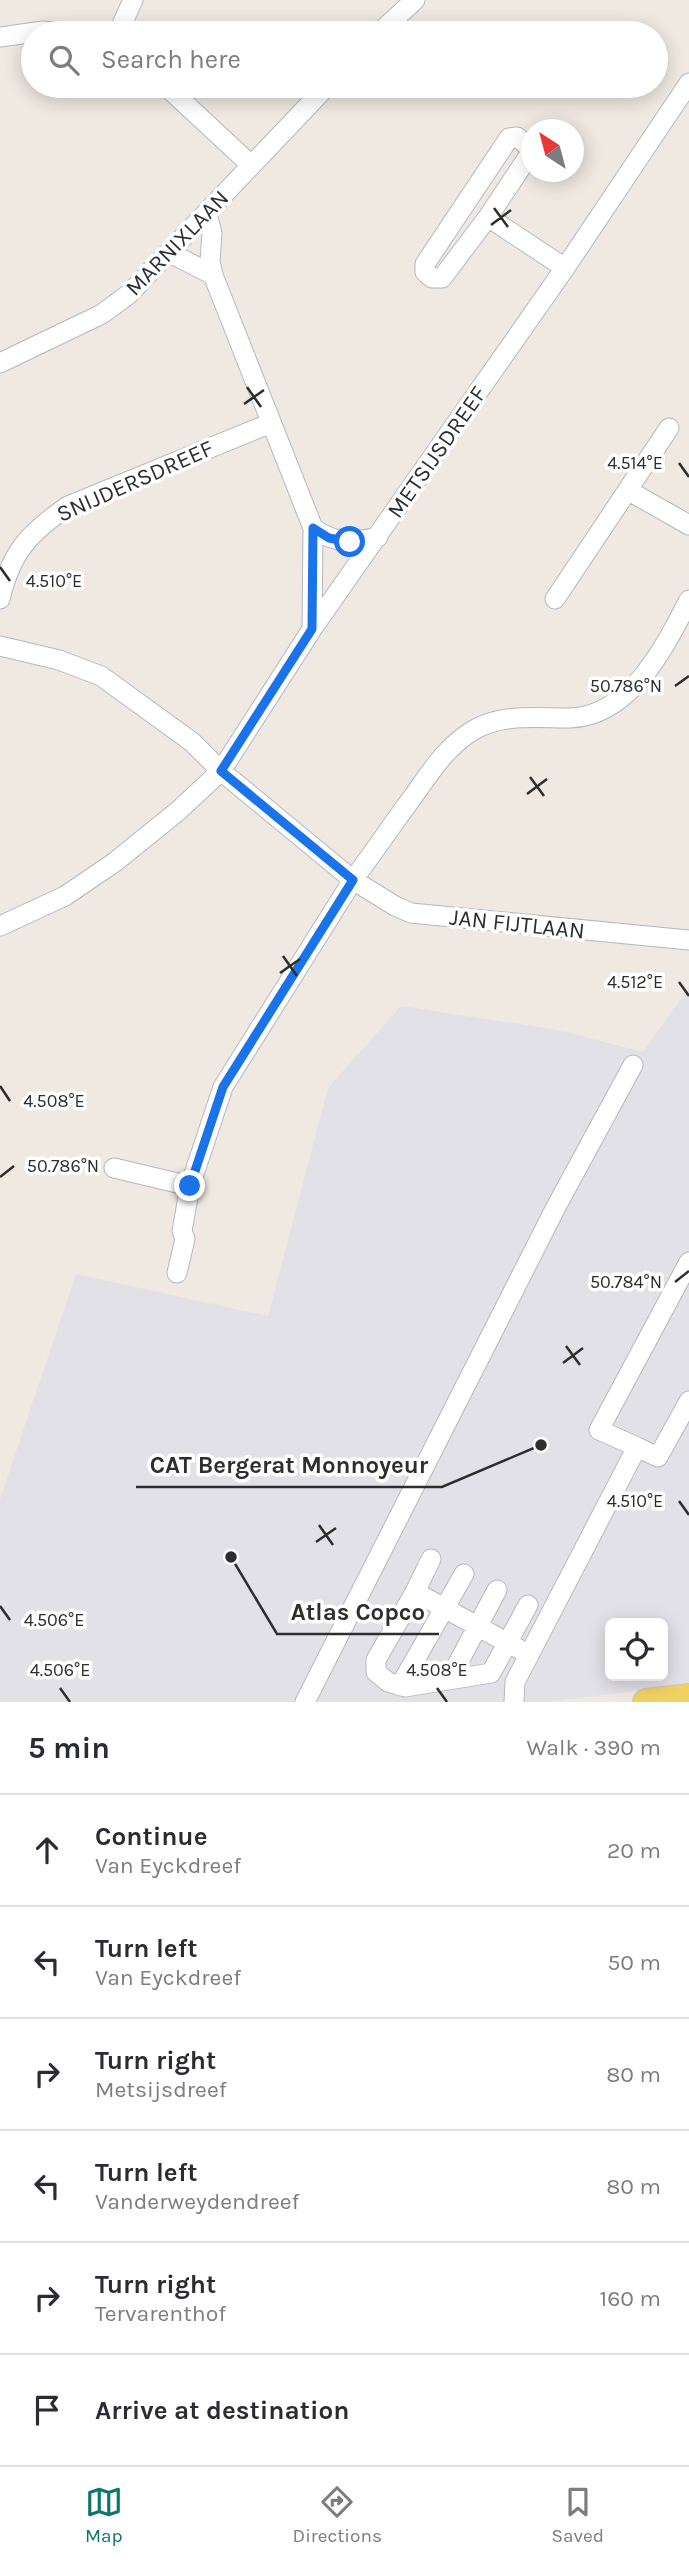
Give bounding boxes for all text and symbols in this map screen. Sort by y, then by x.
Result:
search box [21,21,668,98]
icon: search [45,41,83,79]
text: Search here [101,44,241,75]
north arrow [521,119,584,182]
street label: MARNIXLAAN [120,184,234,302]
street label: METSIJSDREEF [382,381,492,523]
street label: SNIJDERSDREEF [52,434,218,528]
text: 4.514°E [607,452,663,474]
route start [334,526,365,557]
text: 4.510°E [26,570,82,592]
text: 50.786°N [590,675,662,697]
street label: JAN FIJTLAAN [448,903,586,945]
text: 4.512°E [607,971,663,993]
text: 4.508°E [23,1090,85,1112]
text: 50.786°N [27,1155,99,1177]
route end [174,1170,205,1201]
text: 50.784°N [590,1271,662,1293]
callout: CAT Bergerat Monnoyeur [136,1442,442,1487]
text: CAT Bergerat Monnoyeur [150,1451,429,1479]
text: 4.510°E [607,1490,663,1512]
callout: Atlas Copco [277,1589,439,1634]
text: Atlas Copco [291,1598,425,1626]
text: 4.506°E [24,1609,84,1631]
map controls [605,1618,668,1681]
button: locate [605,1618,668,1681]
text: 4.506°E [30,1659,90,1681]
text: 4.508°E [406,1659,468,1681]
text: 5 min [28,1730,110,1766]
text: Walk · 390 m [527,1734,661,1761]
text: Continue [95,1821,207,1852]
icon: ahead [28,1831,66,1869]
text: 20 m [607,1837,661,1864]
text: Van Eyckdreef [95,1852,241,1879]
text: Turn left [95,1933,197,1964]
icon: left [28,1943,66,1981]
text: 50 m [607,1949,661,1976]
text: Van Eyckdreef [95,1964,241,1991]
text: Turn right [95,2045,216,2076]
icon: right [28,2055,66,2093]
text: 80 m [606,2061,661,2088]
text: Metsijsdreef [95,2076,227,2103]
text: Turn left [95,2157,197,2188]
icon: left [28,2167,66,2205]
text: 80 m [606,2173,661,2200]
text: Vanderweydendreef [95,2188,299,2215]
text: Turn right [95,2269,216,2300]
icon: right [28,2279,66,2317]
text: 160 m [600,2285,661,2312]
text: Tervarenthof [95,2300,226,2327]
icon: arrive [28,2391,66,2429]
text: Arrive at destination [95,2395,349,2426]
tab: Map [85,2483,123,2547]
tab: Directions [293,2483,382,2547]
tab: Saved [552,2483,604,2547]

